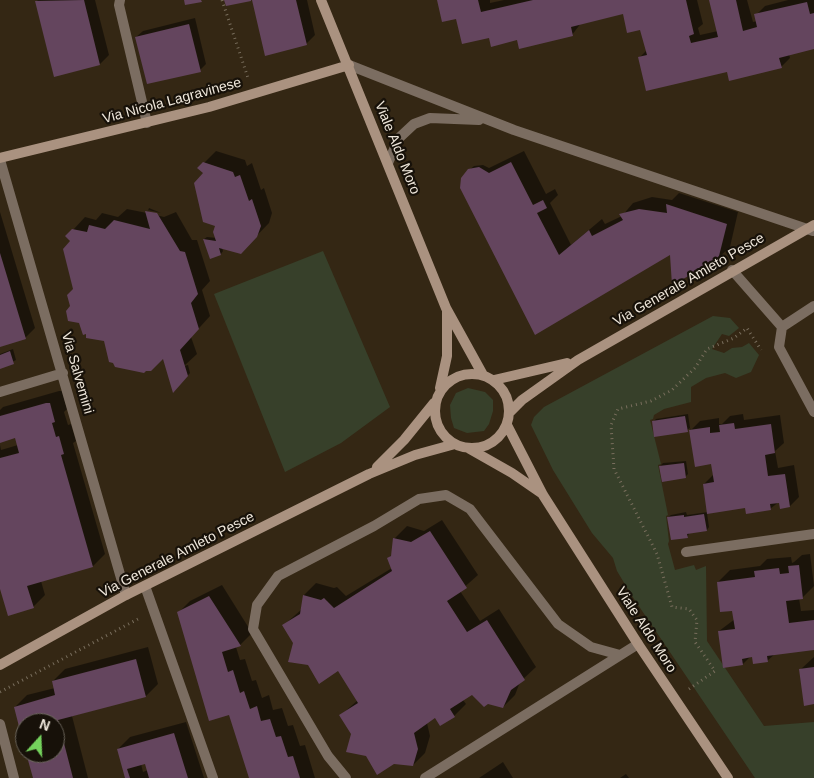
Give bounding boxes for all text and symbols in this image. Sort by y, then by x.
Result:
street label: Via Nicola Lagravinese [101,74,243,128]
street label: Viale Aldo Moro [371,99,423,197]
street label: Via Generale Amleto Pesce [610,230,768,330]
street label: Via Salvemini [57,330,97,416]
street label: Via Generale Amleto Pesce [97,509,257,601]
street label: Viale Aldo Moro [612,584,680,676]
north arrow [15,713,65,763]
text: N [37,716,52,734]

